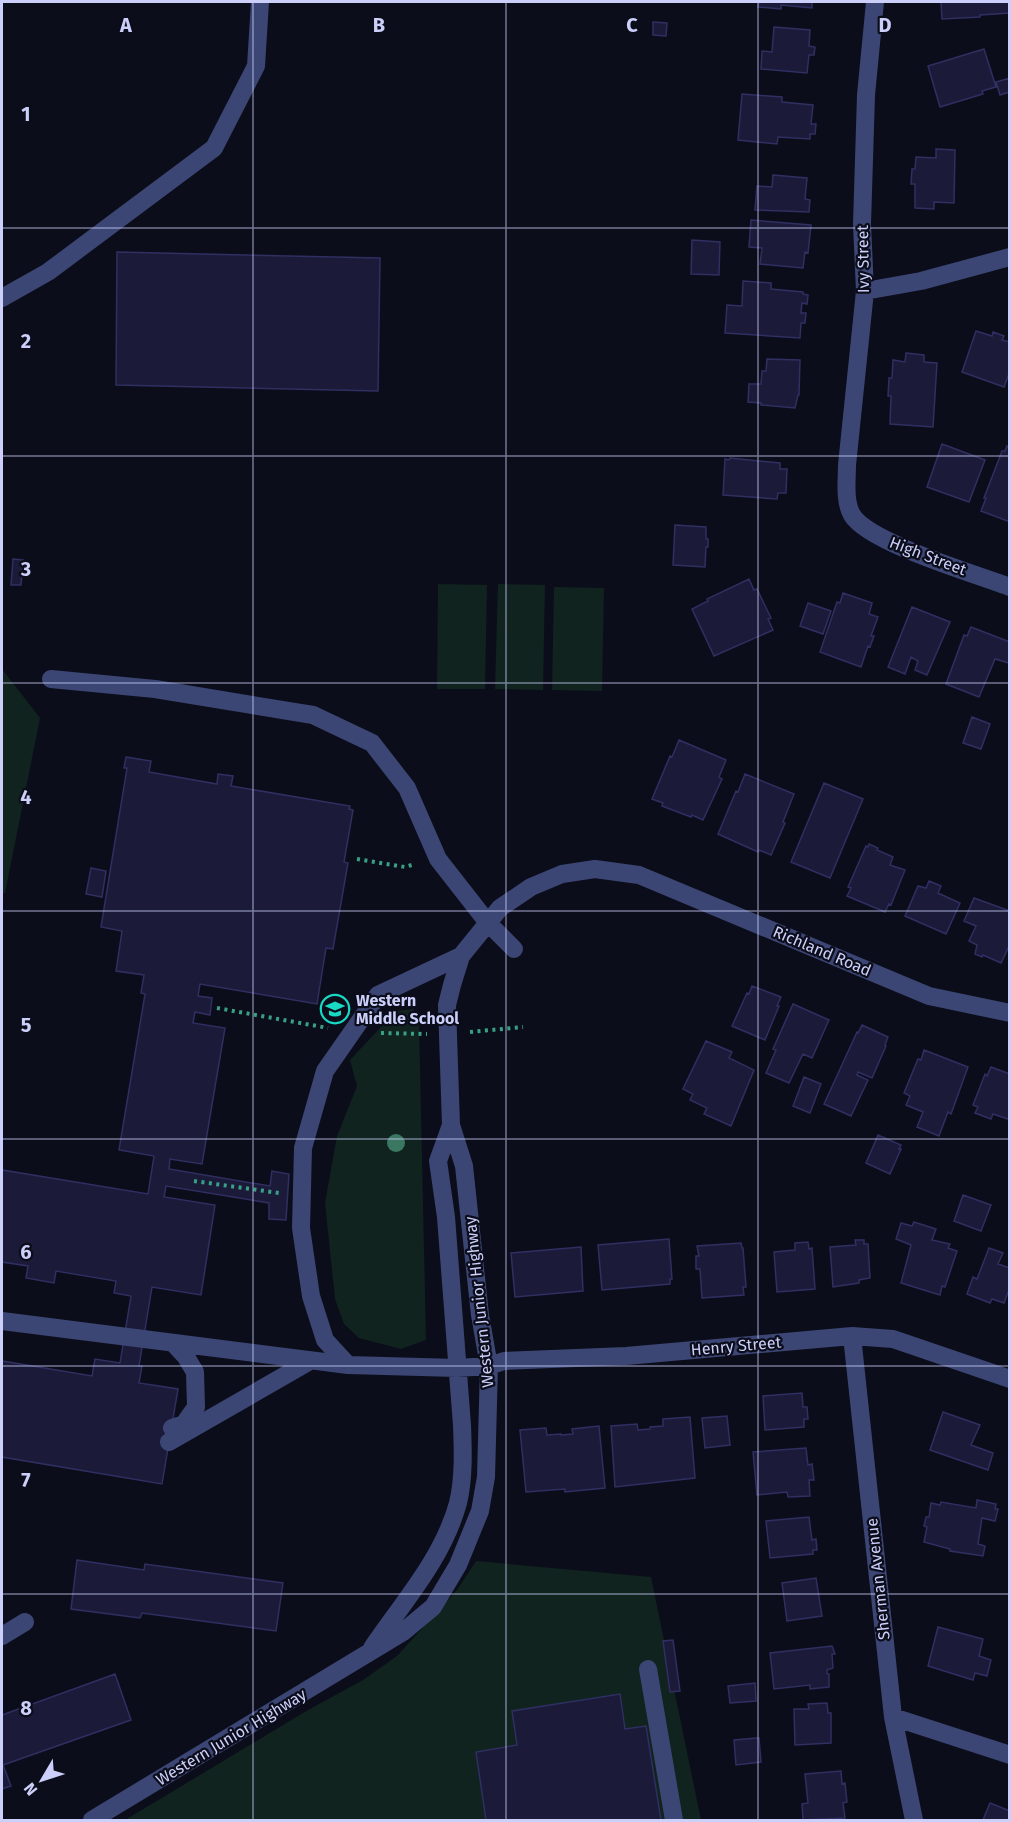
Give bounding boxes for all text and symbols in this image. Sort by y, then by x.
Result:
text: A [119,13,133,37]
text: B [373,13,385,37]
text: C [626,13,638,37]
text: D [878,13,892,37]
text: 1 [21,102,31,126]
street label: Ivy Street [853,225,873,293]
text: 2 [21,329,31,353]
street label: High Street [887,533,969,579]
text: 3 [20,557,31,581]
text: 4 [20,785,32,809]
street label: Richland Road [770,922,874,980]
place label: Western Middle School [356,991,459,1028]
school or university icon: Western Middle School [319,993,351,1025]
text: 5 [21,1013,32,1037]
street label: Western Junior Highway [461,1215,497,1388]
text: 6 [20,1240,32,1264]
street label: Henry Street [690,1333,782,1359]
text: 7 [21,1468,31,1492]
street label: Sherman Avenue [862,1517,894,1641]
street label: Western Junior Highway [152,1685,310,1789]
text: 8 [20,1696,32,1720]
north arrow [12,1750,72,1810]
text: N [20,1779,41,1799]

